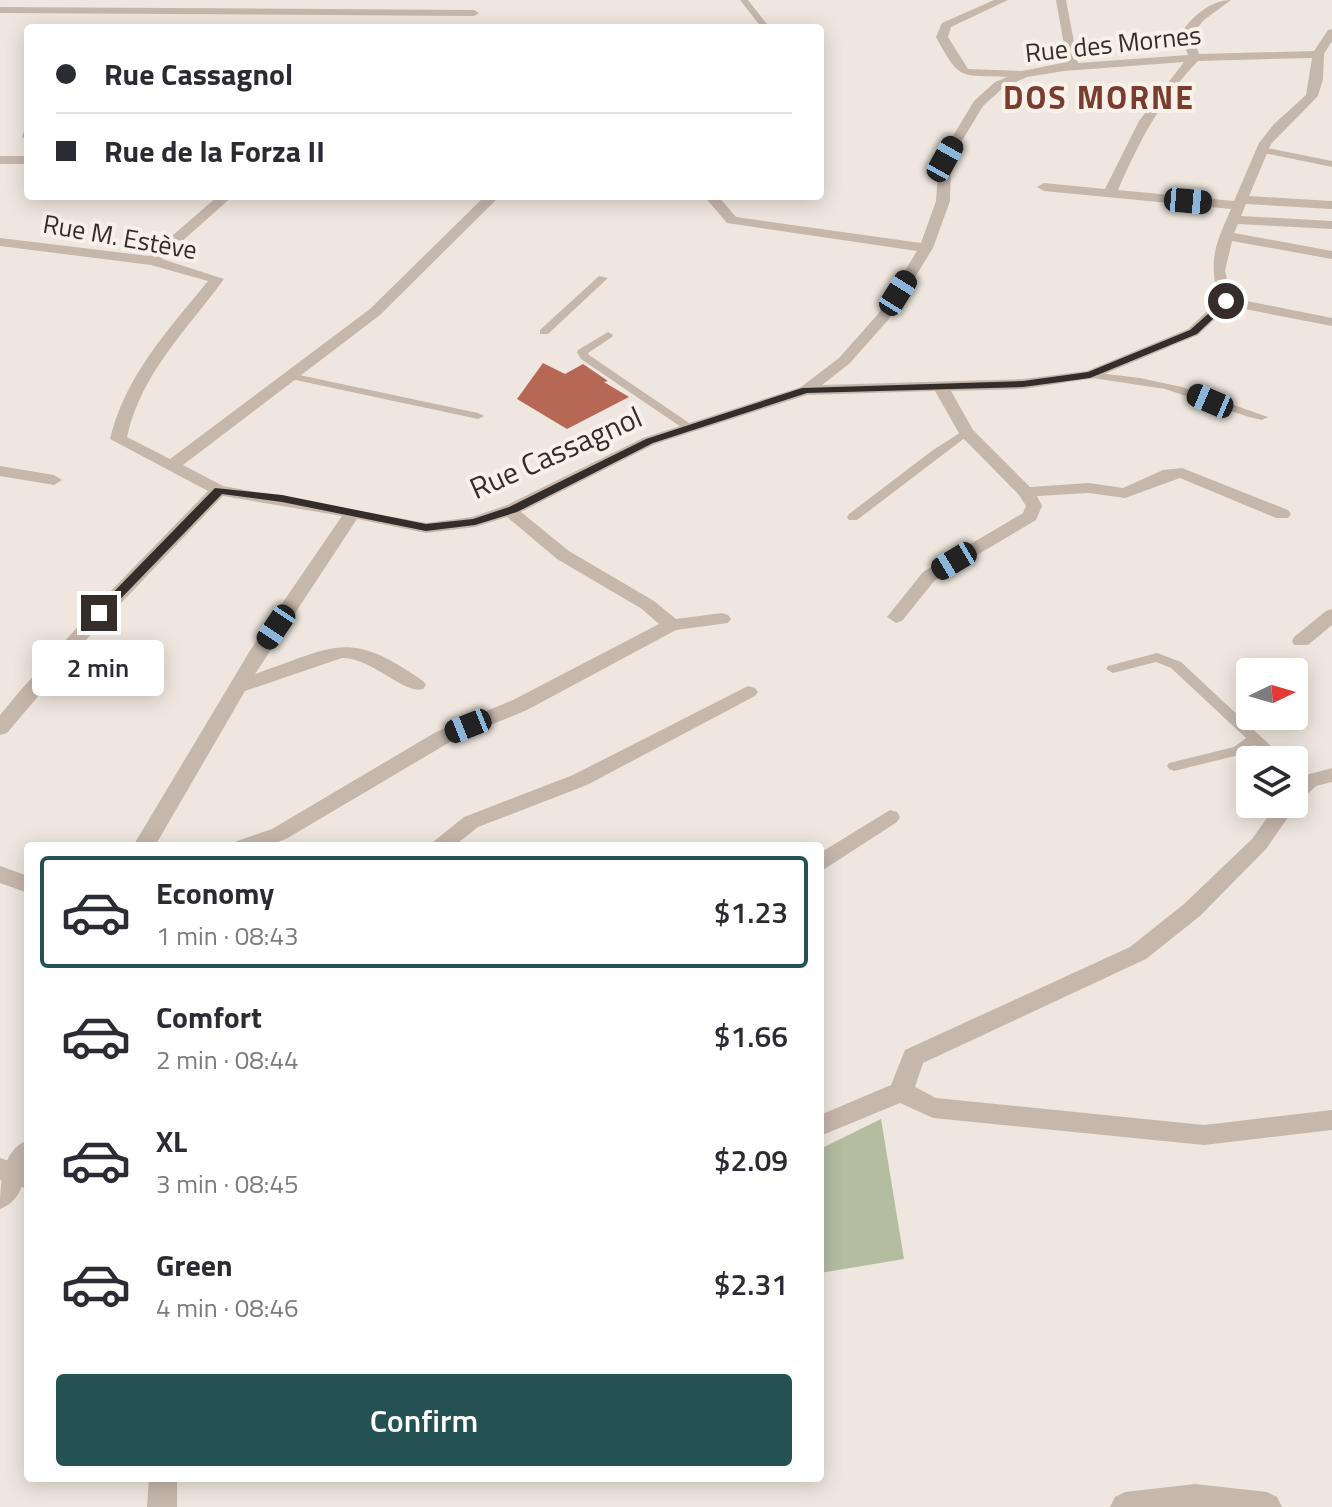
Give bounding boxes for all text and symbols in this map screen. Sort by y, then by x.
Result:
street label: Rue des Mornes [1023,15,1203,72]
text: Rue Cassagnol [104,51,293,97]
district label: DOS MORNE [1003,73,1195,121]
text: Rue de la Forza II [104,128,325,174]
car [923,132,967,186]
car [1163,187,1213,215]
street label: Rue M. Estève [40,204,200,269]
car [875,266,921,320]
route start [1208,283,1244,319]
car [1183,381,1237,421]
street label: Rue Cassagnol [462,394,649,511]
car [927,538,981,584]
route end [81,595,117,631]
car [253,600,299,654]
callout: 2 min [33,641,165,697]
text: 2 min [67,648,129,687]
north arrow [1236,658,1308,730]
map controls [1236,658,1308,818]
car [441,706,495,746]
button: layers [1236,746,1308,818]
text: Economy [156,870,274,916]
icon: car [60,876,132,948]
text: $1.23 [714,889,788,935]
text: 1 min · 08:43 [156,916,299,955]
text: Comfort [156,994,262,1040]
icon: car [60,1000,132,1072]
text: $1.66 [714,1013,788,1059]
text: 2 min · 08:44 [156,1040,299,1079]
text: XL [156,1118,187,1164]
icon: car [60,1124,132,1196]
text: $2.09 [714,1137,788,1183]
text: 3 min · 08:45 [156,1164,299,1203]
text: Green [156,1242,233,1288]
icon: car [60,1248,132,1320]
text: $2.31 [714,1261,788,1307]
text: 4 min · 08:46 [156,1288,299,1327]
button: Confirm [56,1374,792,1466]

